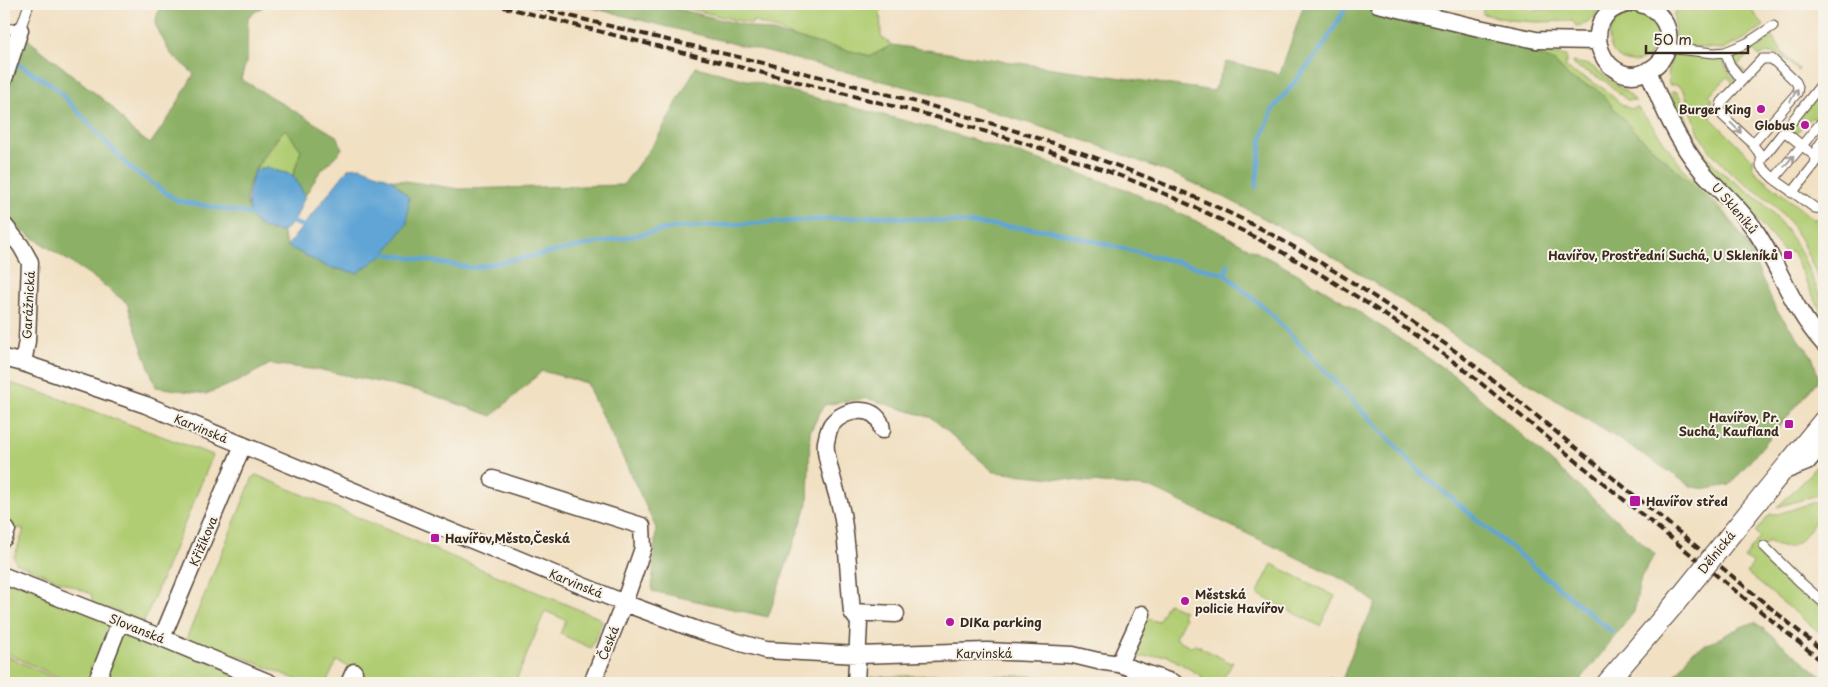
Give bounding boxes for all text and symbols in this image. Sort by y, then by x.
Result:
scale bar [1646,22,1748,54]
text: 50 m [1653,27,1692,50]
one-way arrow [1789,87,1799,102]
place label: Burger King [1679,100,1751,118]
marker: Burger King [1755,103,1767,115]
place label: Globus [1755,116,1795,134]
marker: Globus [1799,119,1811,131]
one-way arrow [1730,122,1743,134]
one-way arrow [1783,154,1795,167]
street label: U Skleníků [1708,179,1762,237]
place label: Havířov, Prostřední Suchá, U Skleníků [1548,246,1778,264]
marker: Havířov, Prostřední Suchá, U Skleníků [1782,249,1794,261]
street label: Garážnická [17,270,39,339]
place label: Havířov, Pr. Suchá, Kaufland [1679,408,1779,440]
street label: Karvinská [171,409,231,447]
marker: Havířov, Pr. Suchá, Kaufland [1783,418,1795,430]
place label: Havířov střed [1646,492,1728,510]
marker: Havířov střed [1628,494,1642,508]
street label: Křižíkova [184,513,222,569]
street label: Dělnická [1693,526,1739,577]
place label: Havířov,Město,Česká [445,529,570,547]
marker: Havířov,Město,Česká [429,532,441,544]
street label: Karvinská [546,564,606,602]
place label: Městská policie Havířov [1195,585,1284,617]
marker: Městská policie Havířov [1179,595,1191,607]
street label: Slovanská [106,609,168,648]
place label: DIKa parking [960,613,1041,631]
marker: DIKa parking [944,616,956,628]
street label: Česká [593,623,623,663]
street label: Karvinská [956,644,1013,662]

